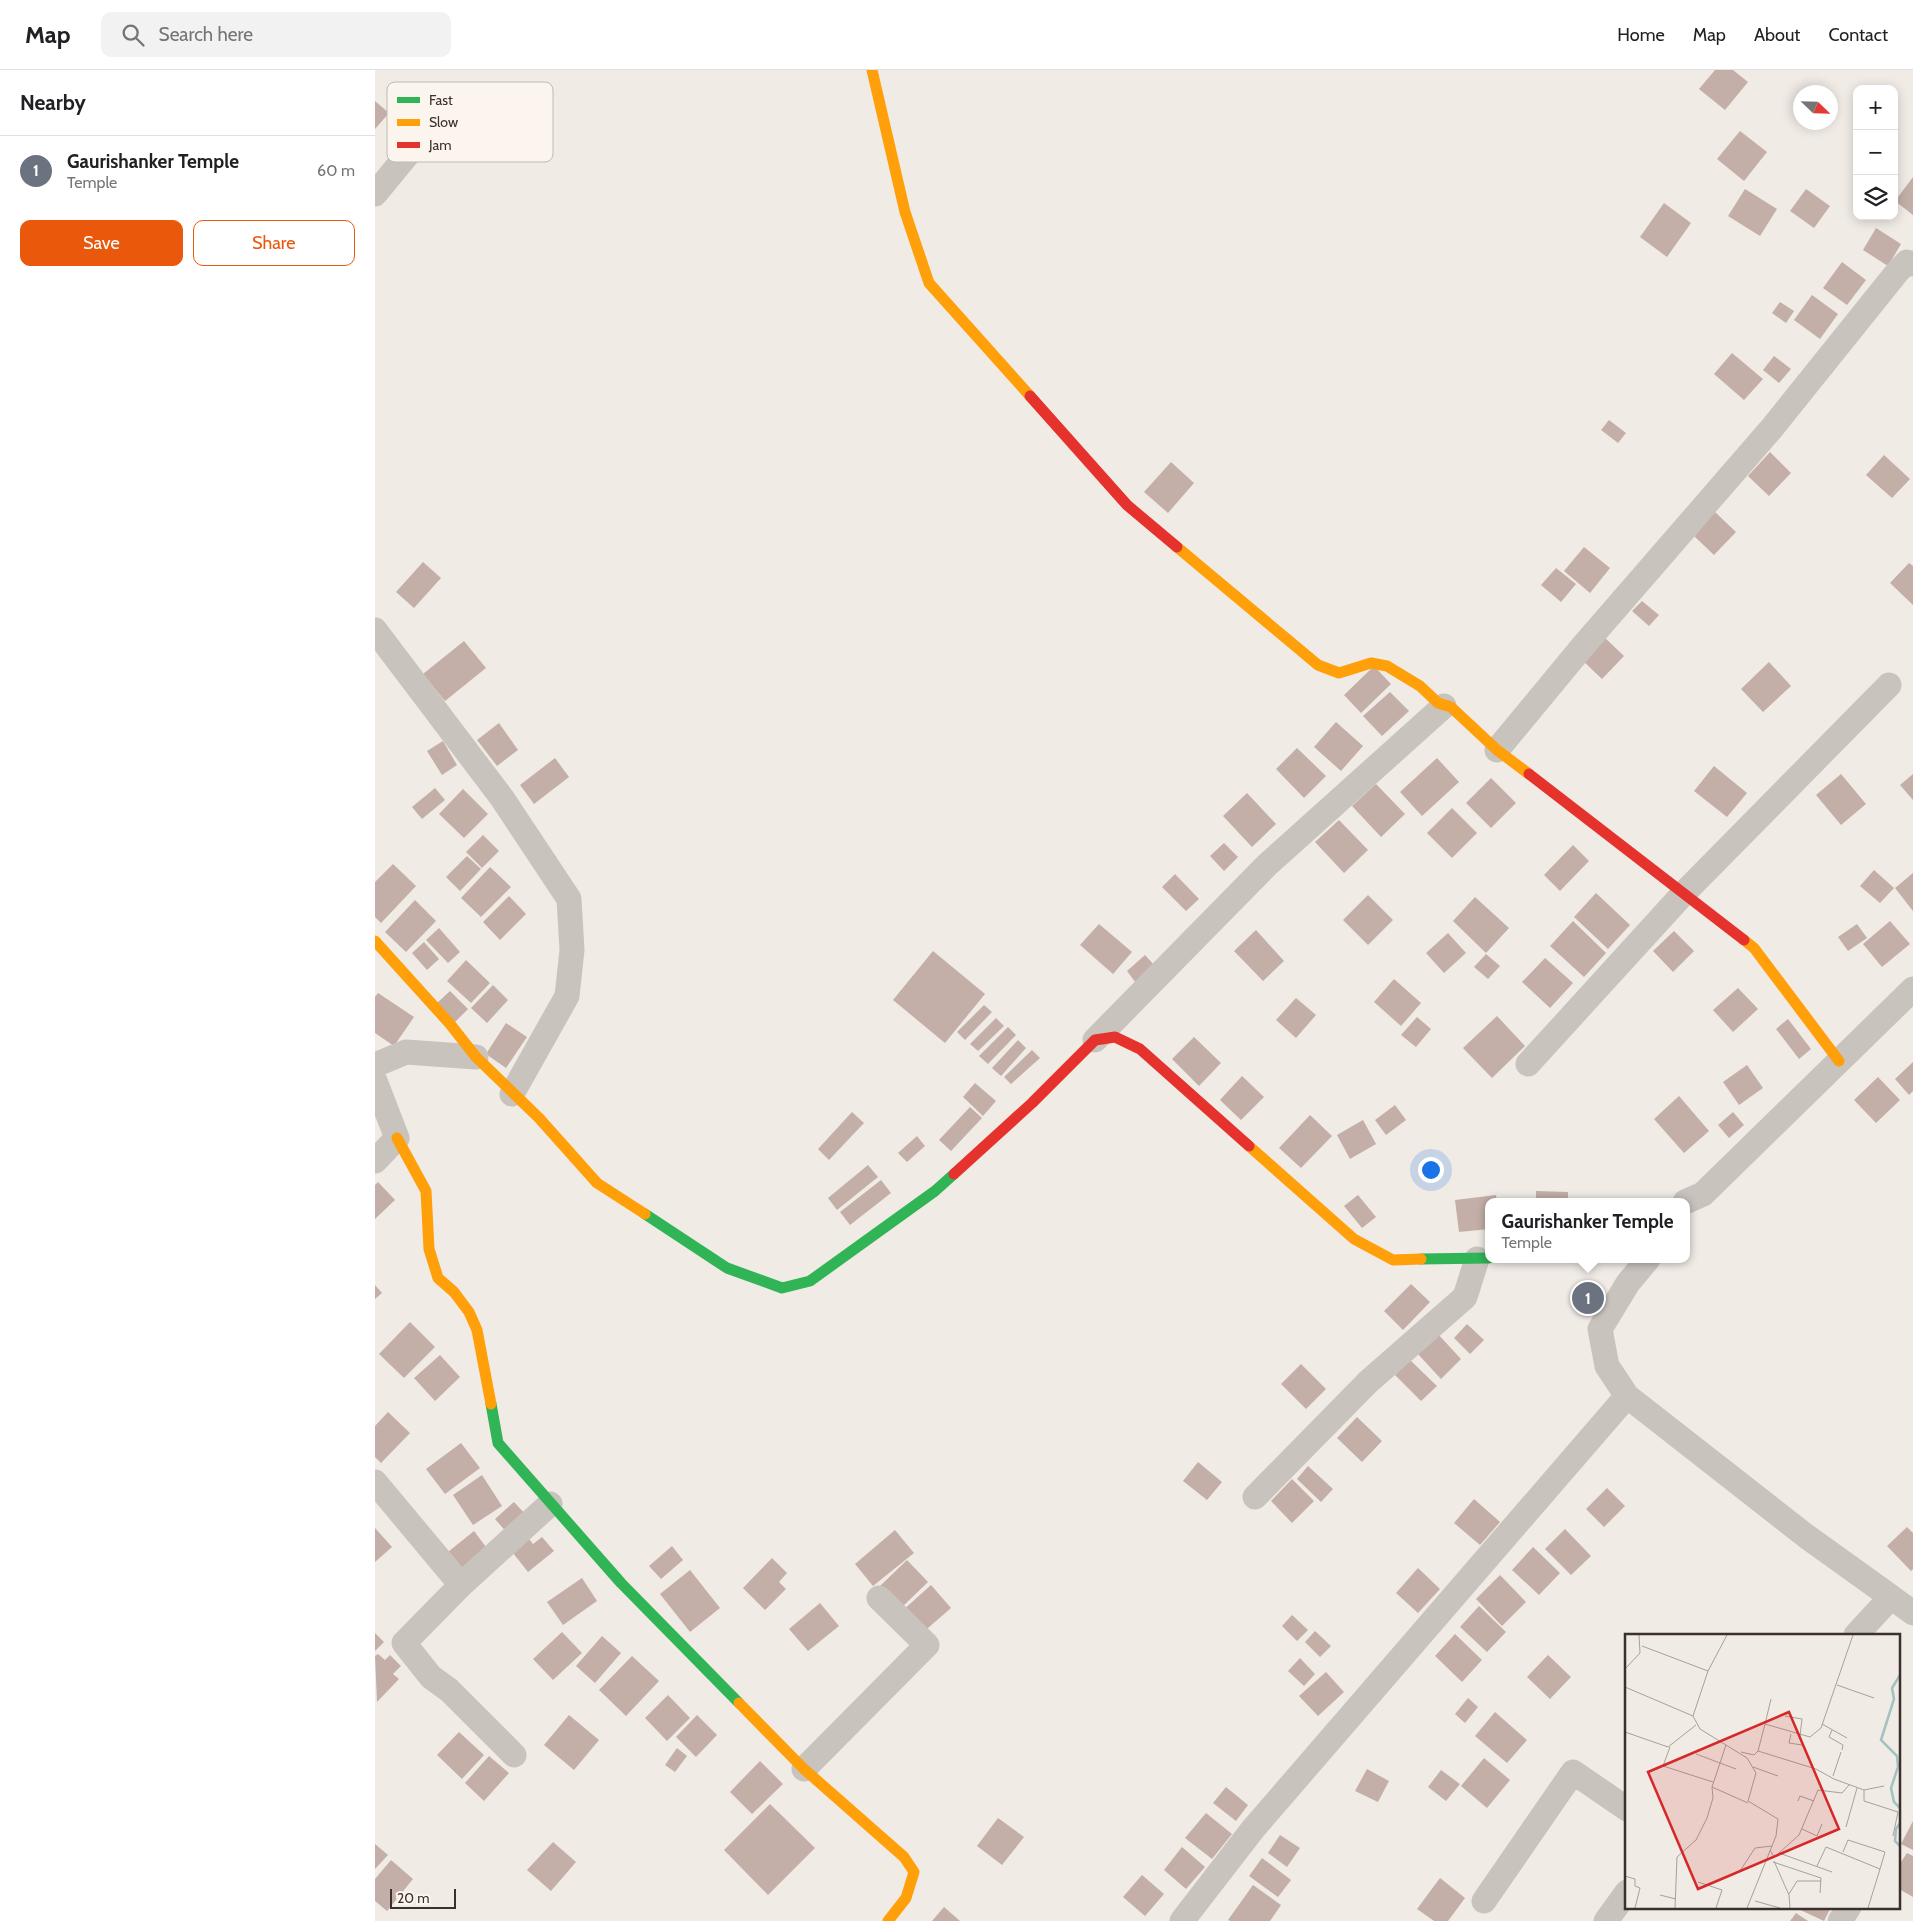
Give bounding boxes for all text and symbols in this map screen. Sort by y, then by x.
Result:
search box [101,12,451,57]
text: Map [25,20,71,49]
icon: search [119,21,147,49]
text: Search here [159,23,253,46]
text: Home [1617,24,1665,46]
text: Map [1693,24,1726,46]
text: About [1754,24,1800,46]
text: Contact [1828,24,1888,46]
legend [387,82,553,162]
north arrow [1793,85,1838,130]
map controls [1853,85,1898,220]
button: + [1853,85,1898,130]
text: Nearby [20,90,86,115]
text: Fast [429,91,453,109]
text: Slow [429,113,458,131]
button: − [1853,130,1898,175]
text: Jam [428,136,451,154]
text: Gaurishanker Temple [67,150,239,173]
text: 1 [33,161,39,180]
text: 60 m [317,161,355,180]
text: Temple [67,173,117,192]
button: layers [1853,175,1898,220]
button: Save [20,220,183,266]
button: Share [193,220,355,266]
your location [1418,1157,1444,1183]
popup [1485,1198,1690,1263]
text: Gaurishanker Temple [1502,1210,1673,1233]
text: Temple [1502,1233,1552,1252]
pin: 1 [1572,1279,1604,1317]
inset map [1625,1634,1901,1908]
scale bar [390,1886,456,1909]
text: 20 m [397,1889,430,1907]

